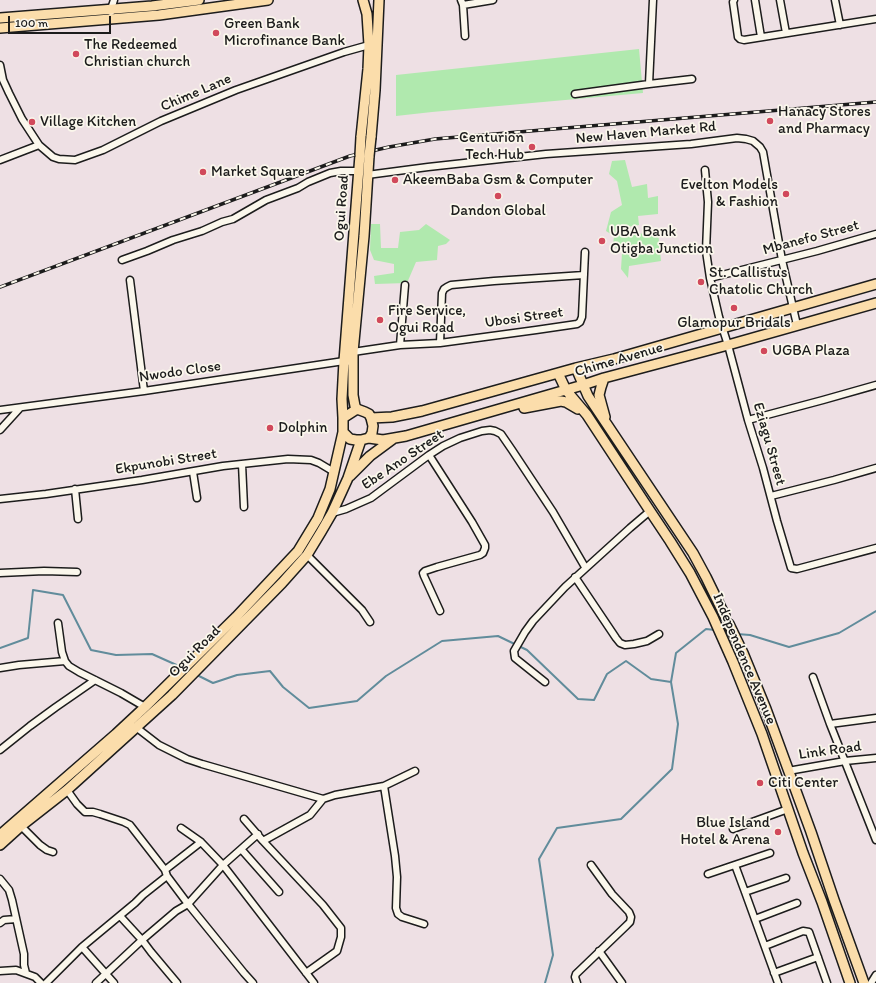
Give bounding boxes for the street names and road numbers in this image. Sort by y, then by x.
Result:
street label: Chime Lane [158,70,234,116]
street label: New Haven Market Rd [575,118,717,148]
street label: Ogui Road [331,174,353,242]
street label: Mbanefo Street [761,217,861,259]
street label: Ubosi Street [484,304,564,332]
street label: Chime Avenue [573,339,665,381]
street label: Nwodo Close [138,357,222,387]
street label: Eziagu Street [749,400,789,488]
street label: Ebe Ano Street [358,426,448,494]
street label: Ekpunobi Street [114,445,218,479]
street label: Independence Avenue [708,591,780,727]
street label: Ogui Road [165,622,225,682]
street label: Link Road [797,738,863,764]

